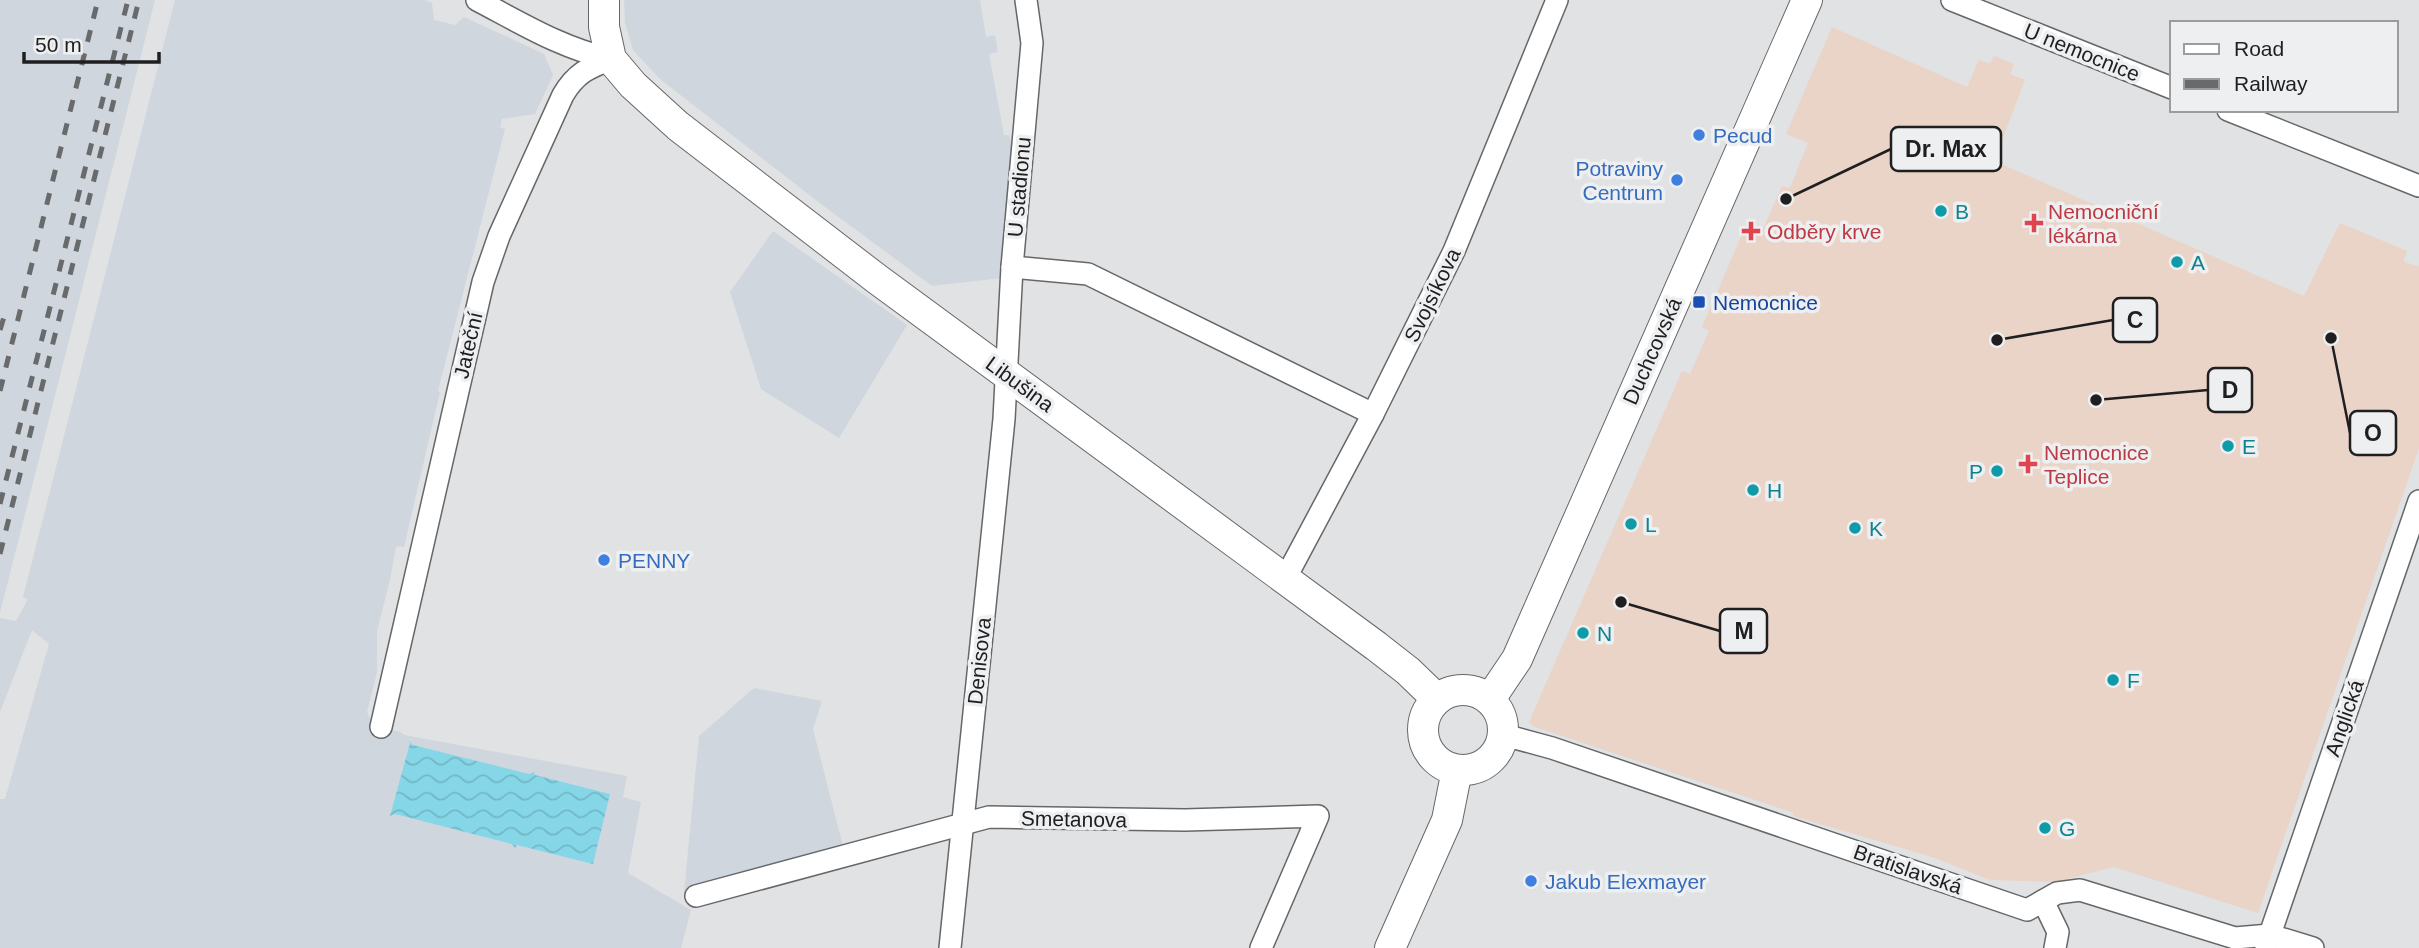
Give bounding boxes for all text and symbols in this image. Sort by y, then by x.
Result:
street label: U nemocnice [2021,18,2143,86]
scale bar [24,21,159,65]
legend [2170,21,2398,112]
text: 50 m [35,33,82,56]
text: Road [2234,37,2284,60]
text: Railway [2234,72,2308,95]
place label: Pecud [1713,124,1773,147]
marker: Pecud [1691,127,1707,143]
callout: Dr. Max [1891,127,2001,171]
street label: U stadionu [1003,136,1035,238]
text: Dr. Max [1905,136,1987,162]
place label: Potraviny Centrum [1575,157,1663,204]
marker: Potraviny Centrum [1669,172,1685,188]
place label: B [1955,200,1969,223]
place label: Nemocniční lékárna [2048,200,2159,247]
marker: B [1933,203,1949,219]
marker: Nemocniční lékárna [2026,215,2042,231]
place label: Odběry krve [1767,220,1881,243]
marker: Odběry krve [1741,221,1761,241]
street label: Svojsíkova [1399,244,1465,346]
place label: A [2191,251,2205,274]
marker: A [2169,254,2185,270]
place label: Nemocnice [1713,291,1818,314]
street label: Duchcovská [1618,294,1686,408]
marker: Nemocnice [1691,294,1707,310]
callout: C [2113,298,2157,342]
text: C [2127,307,2143,333]
street label: Jateční [449,309,487,381]
street label: Libušina [982,352,1059,416]
callout: D [2208,368,2252,412]
text: D [2222,377,2238,403]
callout: O [2350,411,2396,455]
text: O [2364,420,2382,446]
place label: E [2242,435,2256,458]
marker: E [2220,438,2236,454]
place label: Nemocnice Teplice [2044,441,2149,488]
marker: Nemocnice Teplice [2018,454,2038,474]
place label: P [1969,460,1983,483]
marker: P [1989,463,2005,479]
place label: H [1767,479,1782,502]
marker: H [1745,482,1761,498]
place label: L [1645,513,1657,536]
marker: L [1623,516,1639,532]
place label: K [1869,517,1883,540]
marker: K [1847,520,1863,536]
place label: PENNY [618,549,690,572]
marker: PENNY [596,552,612,568]
callout: M [1720,609,1767,653]
street label: Denisova [963,616,995,706]
text: M [1734,618,1754,644]
place label: N [1597,622,1612,645]
marker: N [1575,625,1591,641]
place label: F [2127,669,2140,692]
marker: F [2105,672,2121,688]
street label: Anglická [2320,676,2368,759]
street label: Smetanova [1021,807,1128,831]
place label: G [2059,817,2075,840]
marker: G [2037,820,2053,836]
street label: Bratislavská [1851,840,1966,898]
place label: Jakub Elexmayer [1545,870,1706,893]
marker: Jakub Elexmayer [1523,873,1539,889]

